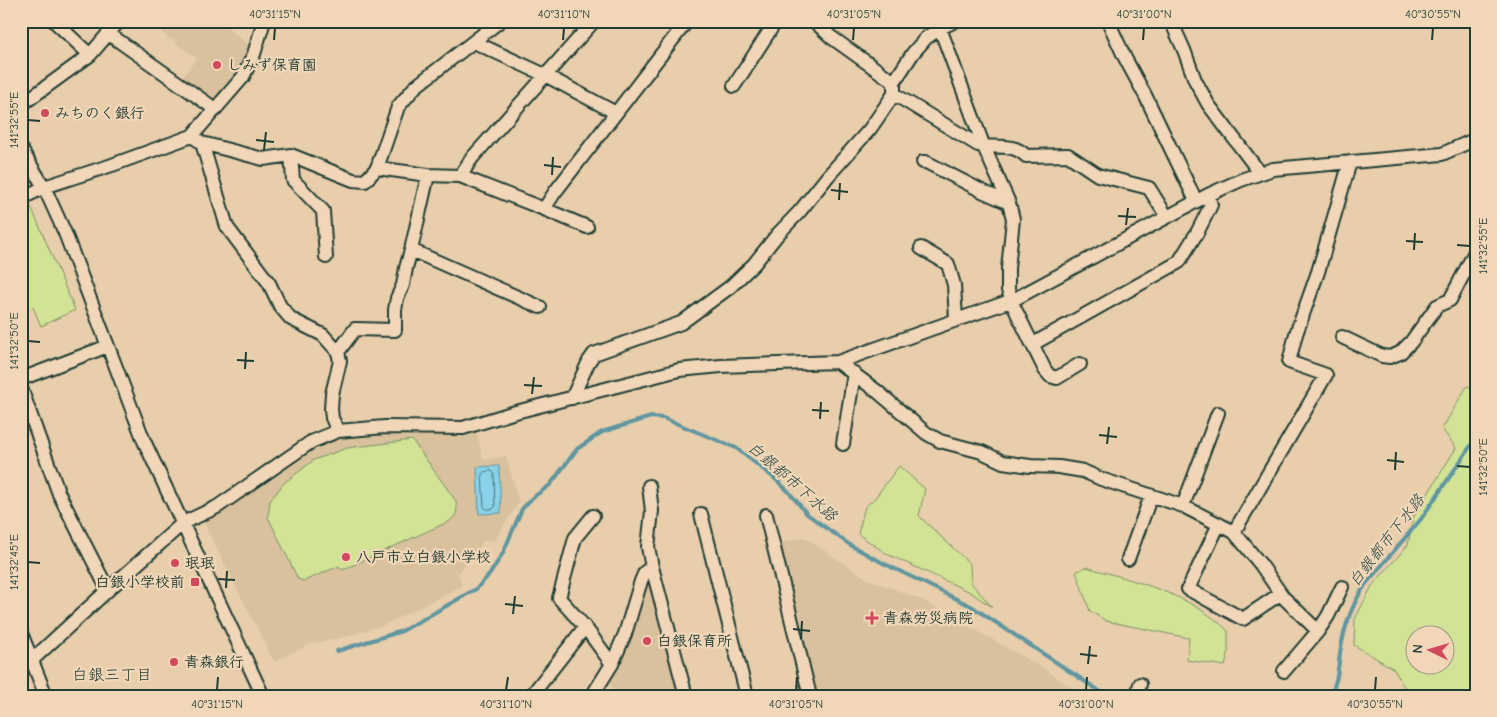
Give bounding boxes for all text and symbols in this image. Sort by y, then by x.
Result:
text: 40°31'15"N [249,7,301,21]
text: 40°31'10"N [538,7,590,21]
text: 40°31'05"N [827,7,881,21]
text: 40°31'00"N [1116,7,1172,21]
text: 40°30'55"N [1405,7,1461,21]
place label: しみず保育園 [227,56,317,74]
marker: しみず保育園 [211,59,223,71]
text: 141°32'55"E [7,92,21,148]
place label: みちのく銀行 [55,104,145,122]
marker: みちのく銀行 [39,107,51,119]
text: 141°32'55"E [1476,218,1490,274]
text: 141°32'50"E [7,312,21,370]
water label: 白銀都市下水路 [744,438,841,526]
text: 141°32'50"E [1476,438,1490,496]
water label: 白銀都市下水路 [1345,490,1429,590]
text: 141°32'45"E [7,534,21,590]
place label: 八戸市立白銀小学校 [356,548,491,566]
marker: 八戸市立白銀小学校 [340,551,352,563]
place label: 珉珉 [185,554,215,572]
marker: 珉珉 [169,557,181,569]
place label: 白銀小学校前 [95,573,185,591]
marker: 白銀小学校前 [189,576,201,588]
place label: 青森労災病院 [883,609,973,627]
marker: 青森労災病院 [865,611,879,625]
north arrow [1404,624,1454,674]
place label: 白銀保育所 [657,632,732,650]
marker: 白銀保育所 [641,635,653,647]
text: N [1409,644,1426,654]
place label: 青森銀行 [184,653,244,671]
marker: 青森銀行 [168,656,180,668]
district label: 白銀三丁目 [72,666,152,684]
text: 40°31'15"N [191,697,243,711]
text: 40°31'10"N [480,697,532,711]
text: 40°31'05"N [769,697,823,711]
text: 40°31'00"N [1058,697,1114,711]
text: 40°30'55"N [1347,697,1403,711]

